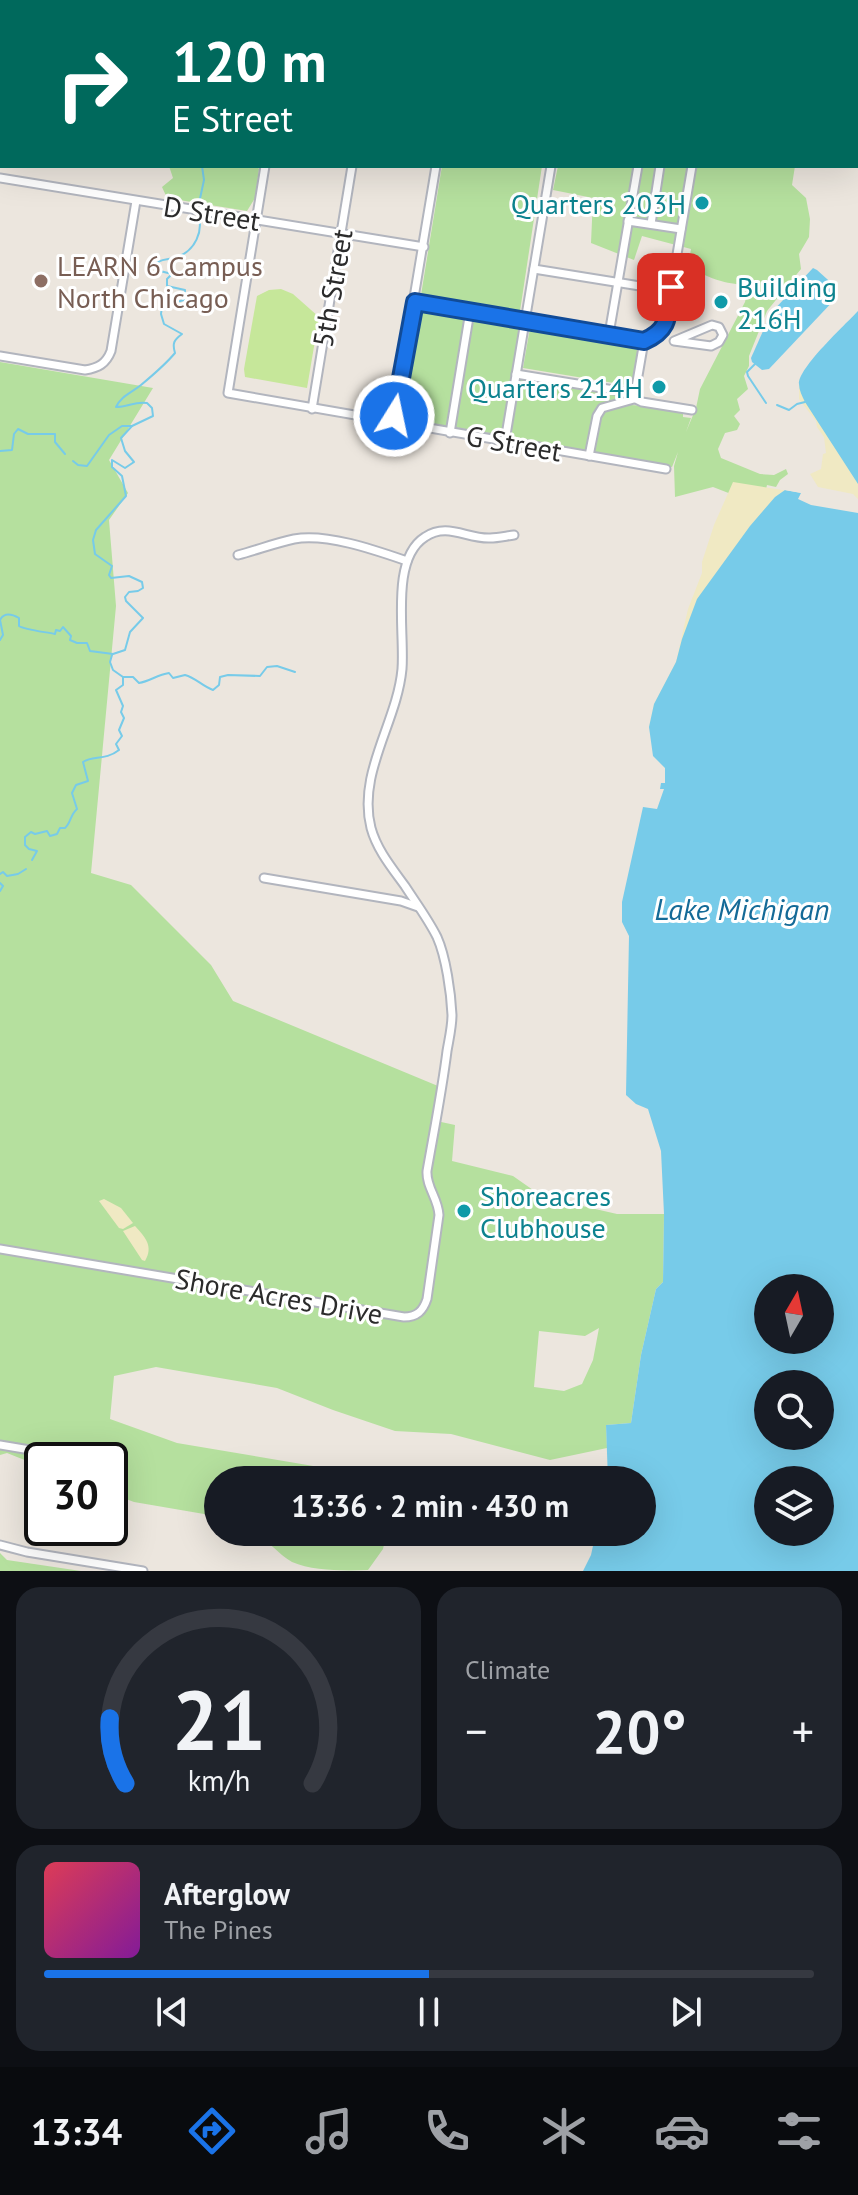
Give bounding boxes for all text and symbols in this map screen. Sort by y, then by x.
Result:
text: 120 m [172,25,327,97]
icon: right [40,32,144,136]
text: E Street [172,95,293,142]
place label: Quarters 203H [511,185,686,222]
street label: D Street [161,187,263,239]
marker: Quarters 203H [693,194,711,212]
street label: 5th Street [303,226,361,350]
place label: LEARN 6 Campus North Chicago [57,247,263,316]
pin [637,253,705,321]
icon: arrive [649,265,693,309]
place label: Building 216H [737,268,837,337]
marker: LEARN 6 Campus North Chicago [32,272,50,290]
marker: Building 216H [712,293,730,311]
place label: Quarters 214H [468,369,643,406]
position arrow [352,374,436,458]
marker: Quarters 214H [650,378,668,396]
street label: G Street [463,416,565,470]
water label: Lake Michigan [654,889,830,928]
place label: Shoreacres Clubhouse [480,1177,611,1246]
marker: Shoreacres Clubhouse [455,1202,473,1220]
street label: Shore Acres Drive [172,1260,386,1332]
north arrow [754,1274,834,1354]
map controls [754,1274,834,1546]
button: search [754,1370,834,1450]
speed limit sign: 30 [24,1442,128,1546]
button: layers [754,1466,834,1546]
text: 13:36 · 2 min · 430 m [291,1486,569,1525]
text: Climate [465,1653,550,1686]
text: 21 [171,1665,266,1773]
text: 20° [592,1692,687,1770]
text: − [465,1702,487,1759]
text: + [792,1702,814,1759]
text: km/h [187,1762,250,1799]
text: Afterglow [164,1874,290,1913]
text: The Pines [164,1913,273,1946]
icon: previous [150,1990,194,2034]
icon: pause [407,1990,451,2034]
icon: next [664,1990,708,2034]
icon: directions [184,2103,240,2159]
icon: music [301,2103,357,2159]
icon: phone [419,2103,475,2159]
icon: climate [536,2103,592,2159]
icon: car [654,2103,710,2159]
icon: filters [771,2103,827,2159]
text: 13:34 [31,2108,122,2155]

